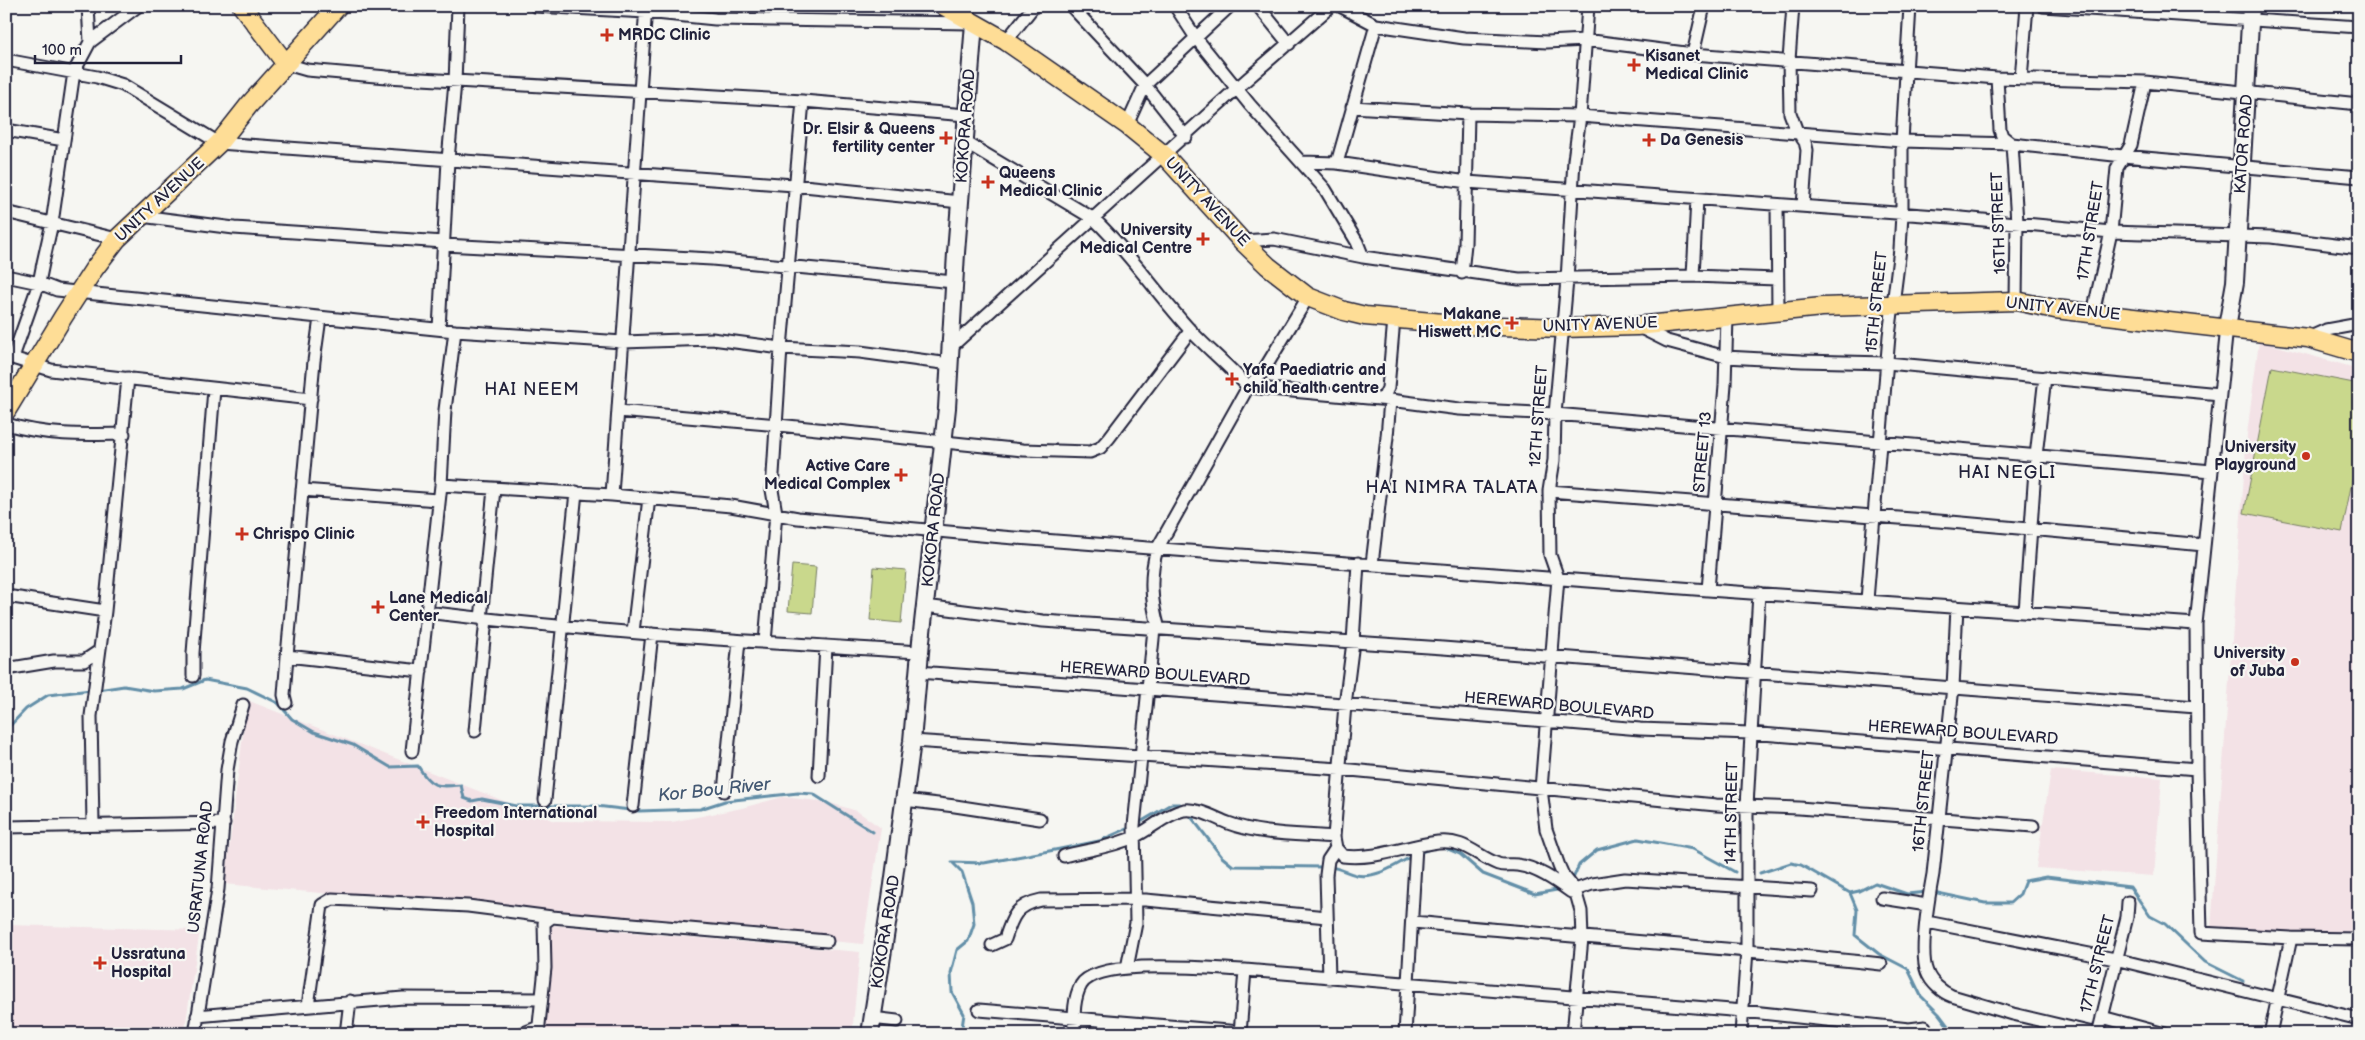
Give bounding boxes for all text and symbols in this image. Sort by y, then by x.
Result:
place label: MRDC Clinic [618,26,711,45]
marker: MRDC Clinic [600,28,614,42]
scale bar [35,32,181,64]
text: 100 m [42,41,82,60]
place label: Kisanet Medical Clinic [1645,47,1749,84]
marker: Kisanet Medical Clinic [1627,58,1641,72]
street label: KOKORA ROAD [953,68,979,184]
street label: KATOR ROAD [2231,94,2257,194]
place label: Dr. Elsir & Queens fertility center [803,120,936,157]
marker: Dr. Elsir & Queens fertility center [939,131,953,145]
place label: Da Genesis [1660,131,1744,150]
marker: Da Genesis [1642,133,1656,147]
street label: UNITY AVENUE [1161,153,1253,251]
street label: UNITY AVENUE [111,154,209,246]
place label: Queens Medical Clinic [999,164,1103,201]
street label: 16TH STREET [1988,171,2010,274]
marker: Queens Medical Clinic [981,175,995,189]
street label: 17TH STREET [2074,180,2108,282]
place label: University Medical Centre [1079,221,1193,258]
marker: University Medical Centre [1196,232,1210,246]
street label: 15TH STREET [1862,250,1892,354]
street label: UNITY AVENUE [2005,294,2121,324]
place label: Makane Hiswett MC [1418,305,1501,342]
street label: UNITY AVENUE [1542,313,1658,337]
marker: Makane Hiswett MC [1505,316,1519,330]
place label: Yafa Paediatric and child health centre [1243,361,1386,398]
street label: 12TH STREET [1526,364,1552,468]
marker: Yafa Paediatric and child health centre [1225,372,1239,386]
district label: HAI NEEM [484,379,580,400]
street label: STREET 13 [1690,410,1716,493]
place label: University Playground [2214,438,2297,475]
marker: University Playground [2300,450,2312,462]
place label: Active Care Medical Complex [764,457,890,494]
district label: HAI NEGLI [1958,462,2056,483]
marker: Active Care Medical Complex [894,468,908,482]
street label: KOKORA ROAD [919,472,949,588]
district label: HAI NIMRA TALATA [1366,477,1538,498]
place label: Chrispo Clinic [253,525,355,544]
marker: Chrispo Clinic [235,527,249,541]
place label: Lane Medical Center [389,589,488,626]
marker: Lane Medical Center [371,600,385,614]
place label: University of Juba [2213,644,2286,681]
marker: University of Juba [2289,656,2301,668]
street label: HEREWARD BOULEVARD [1059,658,1251,690]
street label: HEREWARD BOULEVARD [1463,688,1655,724]
street label: HEREWARD BOULEVARD [1867,717,2059,749]
street label: 16TH STREET [1909,749,1939,853]
street label: 14TH STREET [1722,761,1742,864]
water label: Kor Bou River [657,774,773,806]
street label: USRATUNA ROAD [185,800,217,934]
place label: Freedom International Hospital [434,804,597,841]
marker: Freedom International Hospital [416,815,430,829]
street label: KOKORA ROAD [868,874,904,990]
street label: 17TH STREET [2077,913,2119,1015]
place label: Ussratuna Hospital [111,945,186,982]
marker: Ussratuna Hospital [93,956,107,970]

